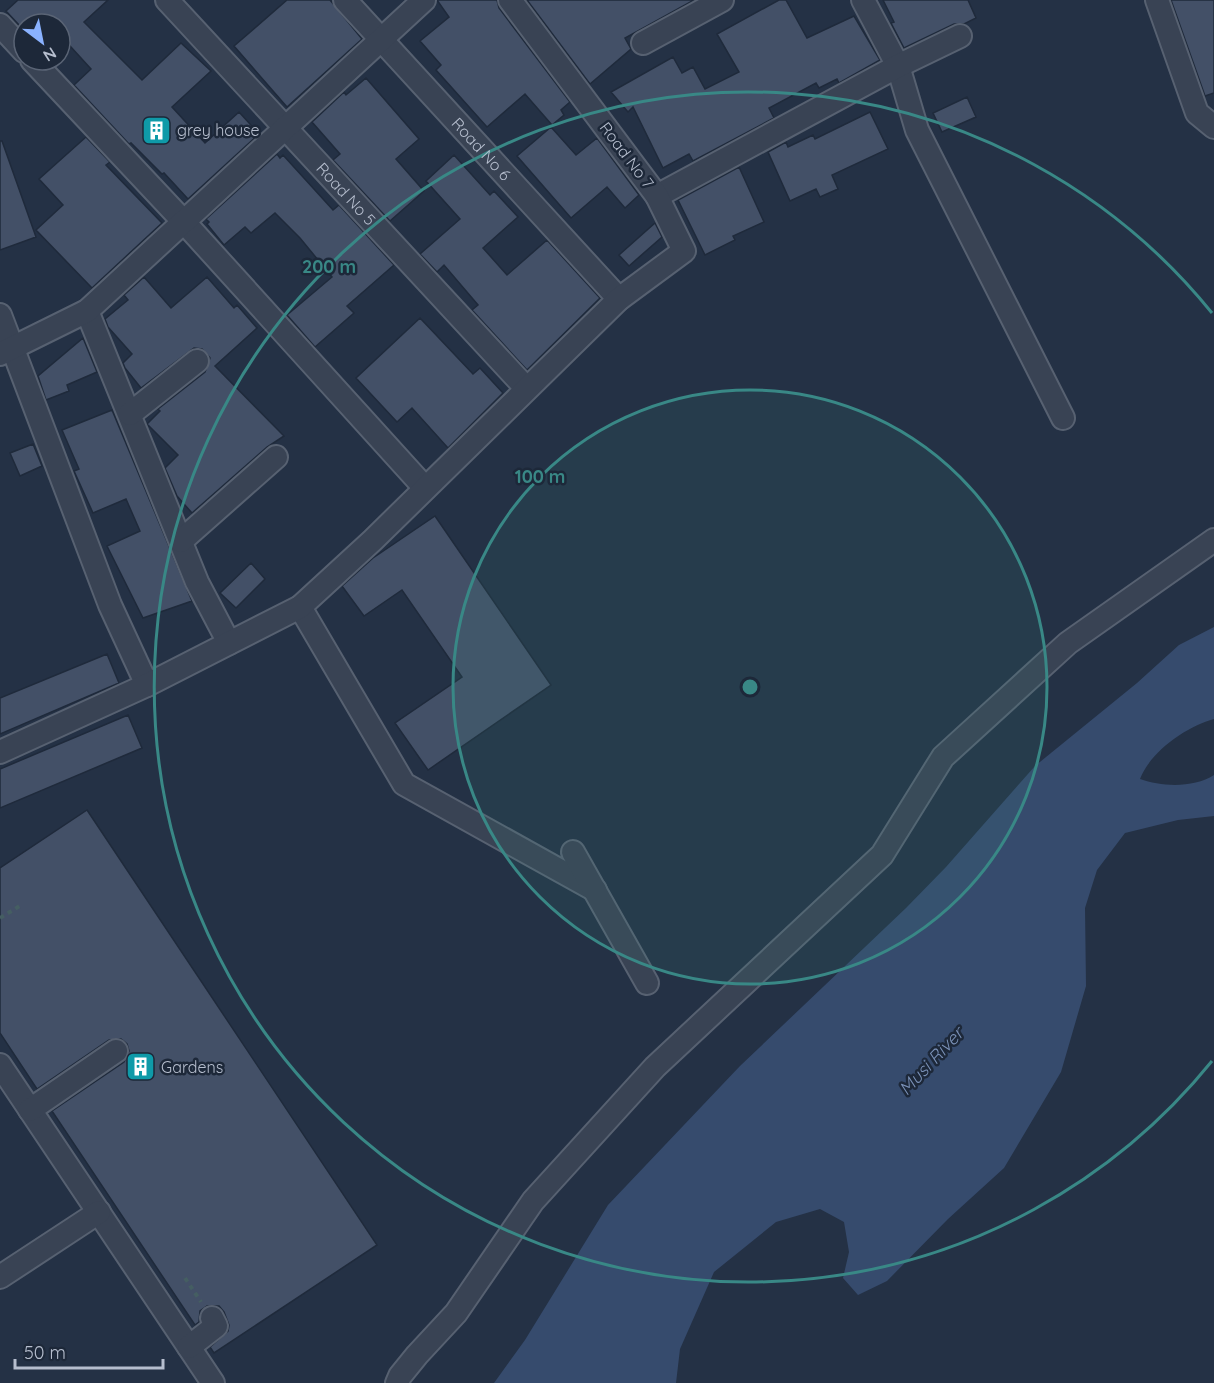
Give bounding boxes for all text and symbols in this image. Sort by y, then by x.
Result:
north arrow [12,12,72,72]
text: N [40,43,60,66]
street label: Road No 6 [448,113,516,185]
building icon: grey house [140,114,172,146]
street label: Road No 7 [596,118,658,192]
place label: grey house [177,120,260,140]
street label: Road No 5 [312,158,380,229]
text: 200 m [302,255,356,278]
text: 100 m [515,465,565,488]
centre of rings [740,677,760,697]
water label: Musi River [894,1021,970,1100]
building icon: Gardens [124,1051,156,1083]
place label: Gardens [161,1057,223,1077]
scale bar [15,1332,164,1370]
text: 50 m [24,1341,66,1364]

